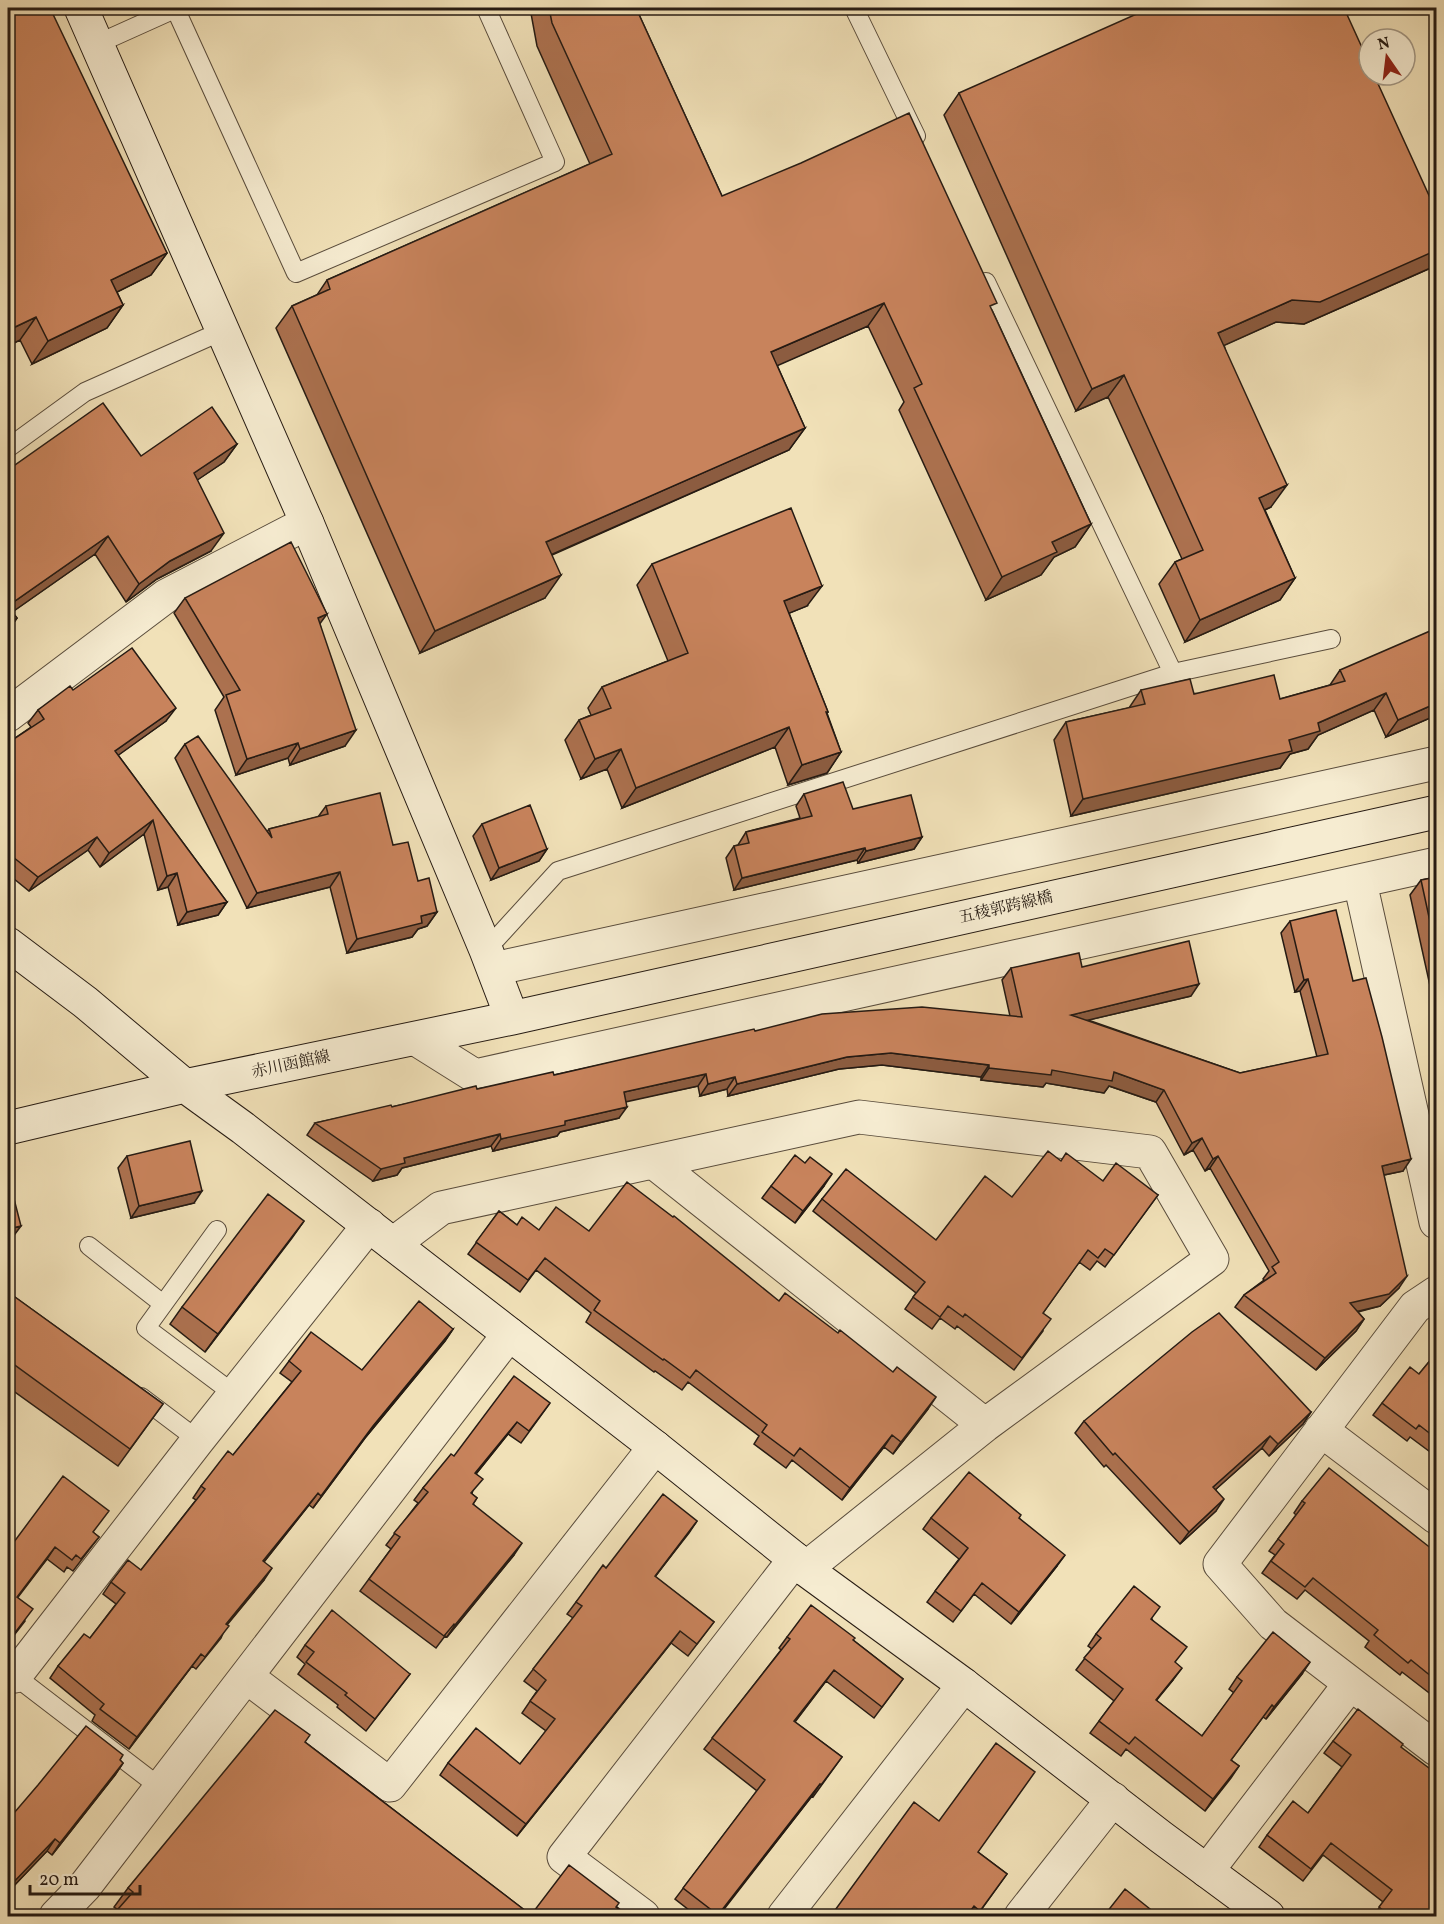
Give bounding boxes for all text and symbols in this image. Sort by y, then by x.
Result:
north arrow [1357,27,1417,87]
text: N [1376,32,1393,56]
street label: 五稜郭跨線橋 [957,886,1055,930]
street label: 赤川函館線 [250,1046,332,1084]
scale bar [30,1858,140,1896]
text: 20 m [39,1868,79,1893]

